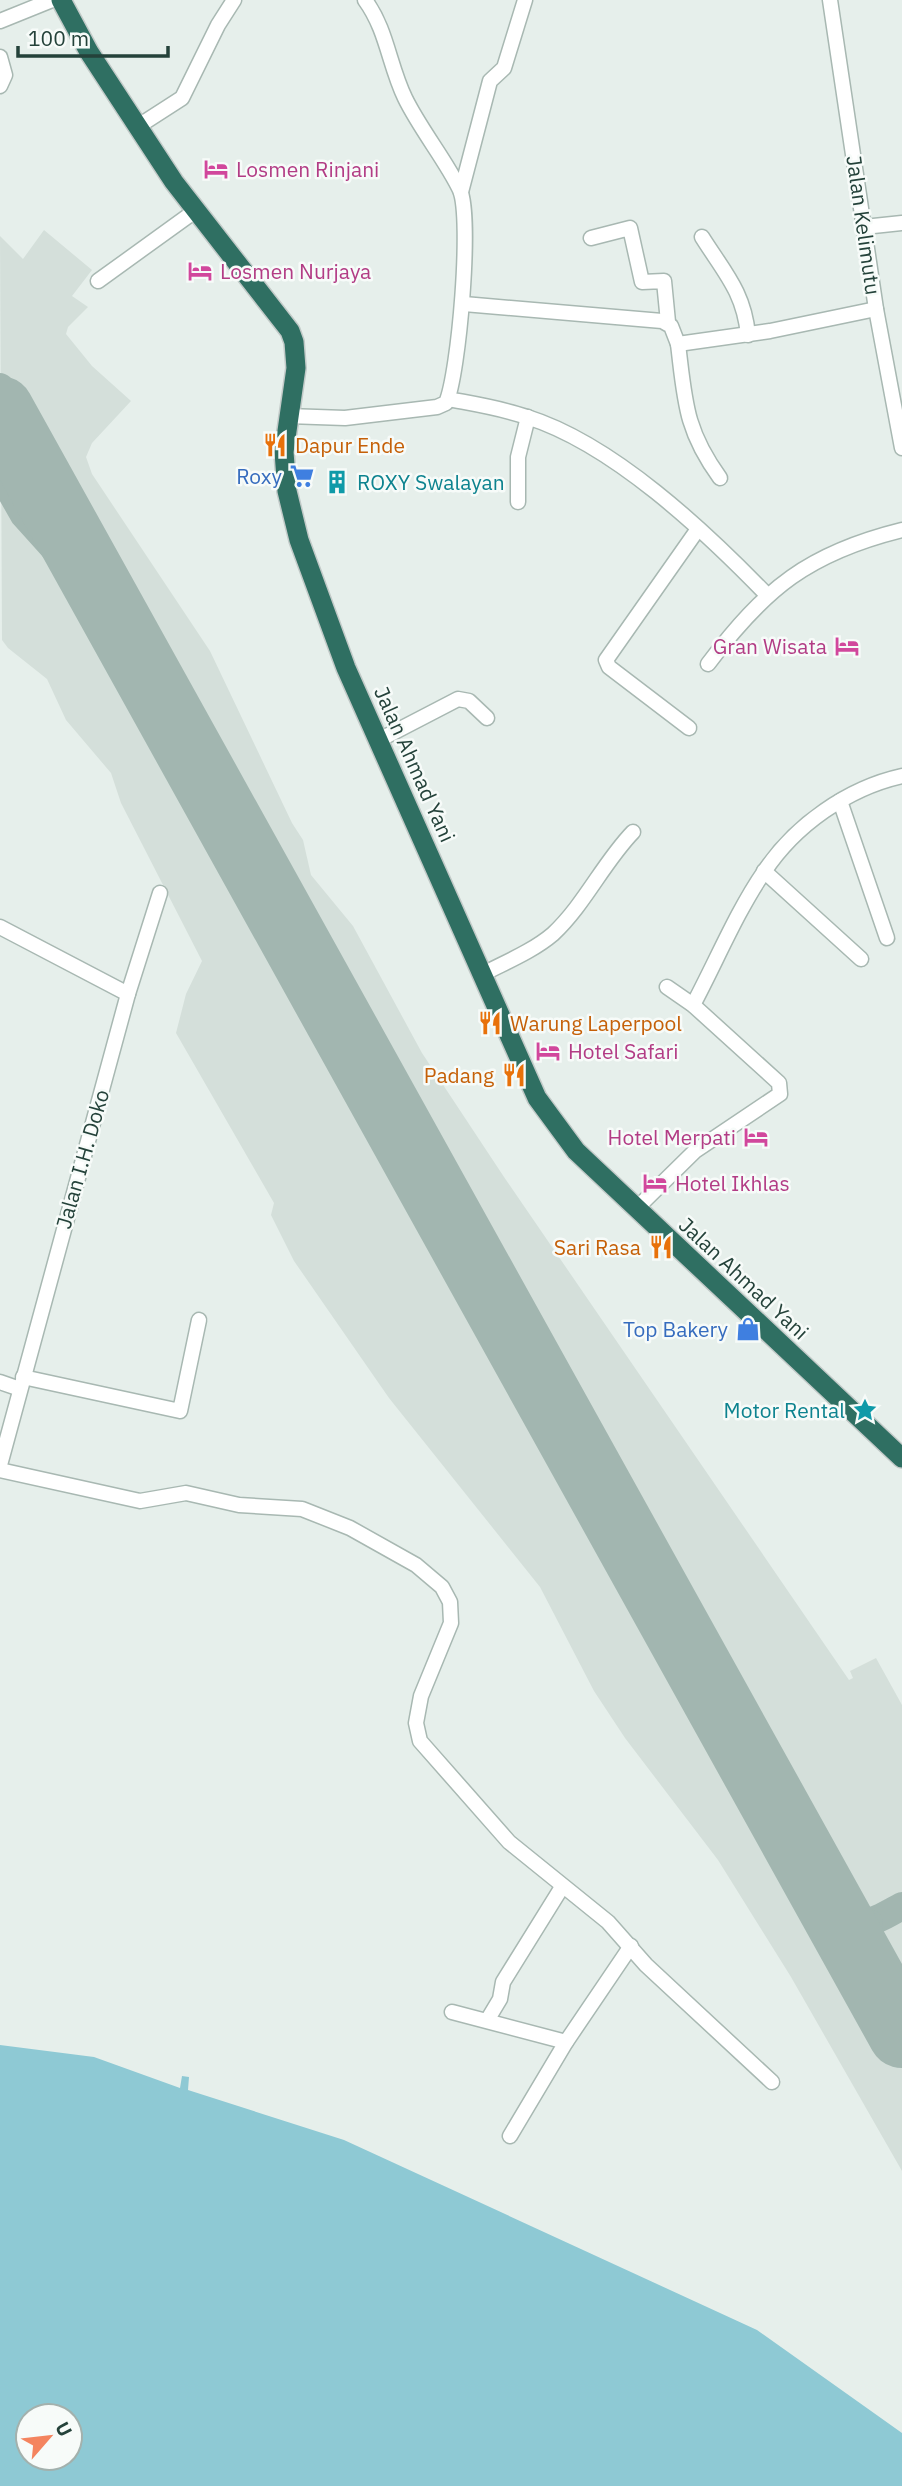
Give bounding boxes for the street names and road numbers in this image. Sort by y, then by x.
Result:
street label: Jalan Kelimutu [840,153,888,297]
street label: Jalan Ahmad Yani [368,682,462,846]
street label: Jalan I.H. Doko [49,1086,115,1232]
street label: Jalan Ahmad Yani [673,1211,815,1345]

